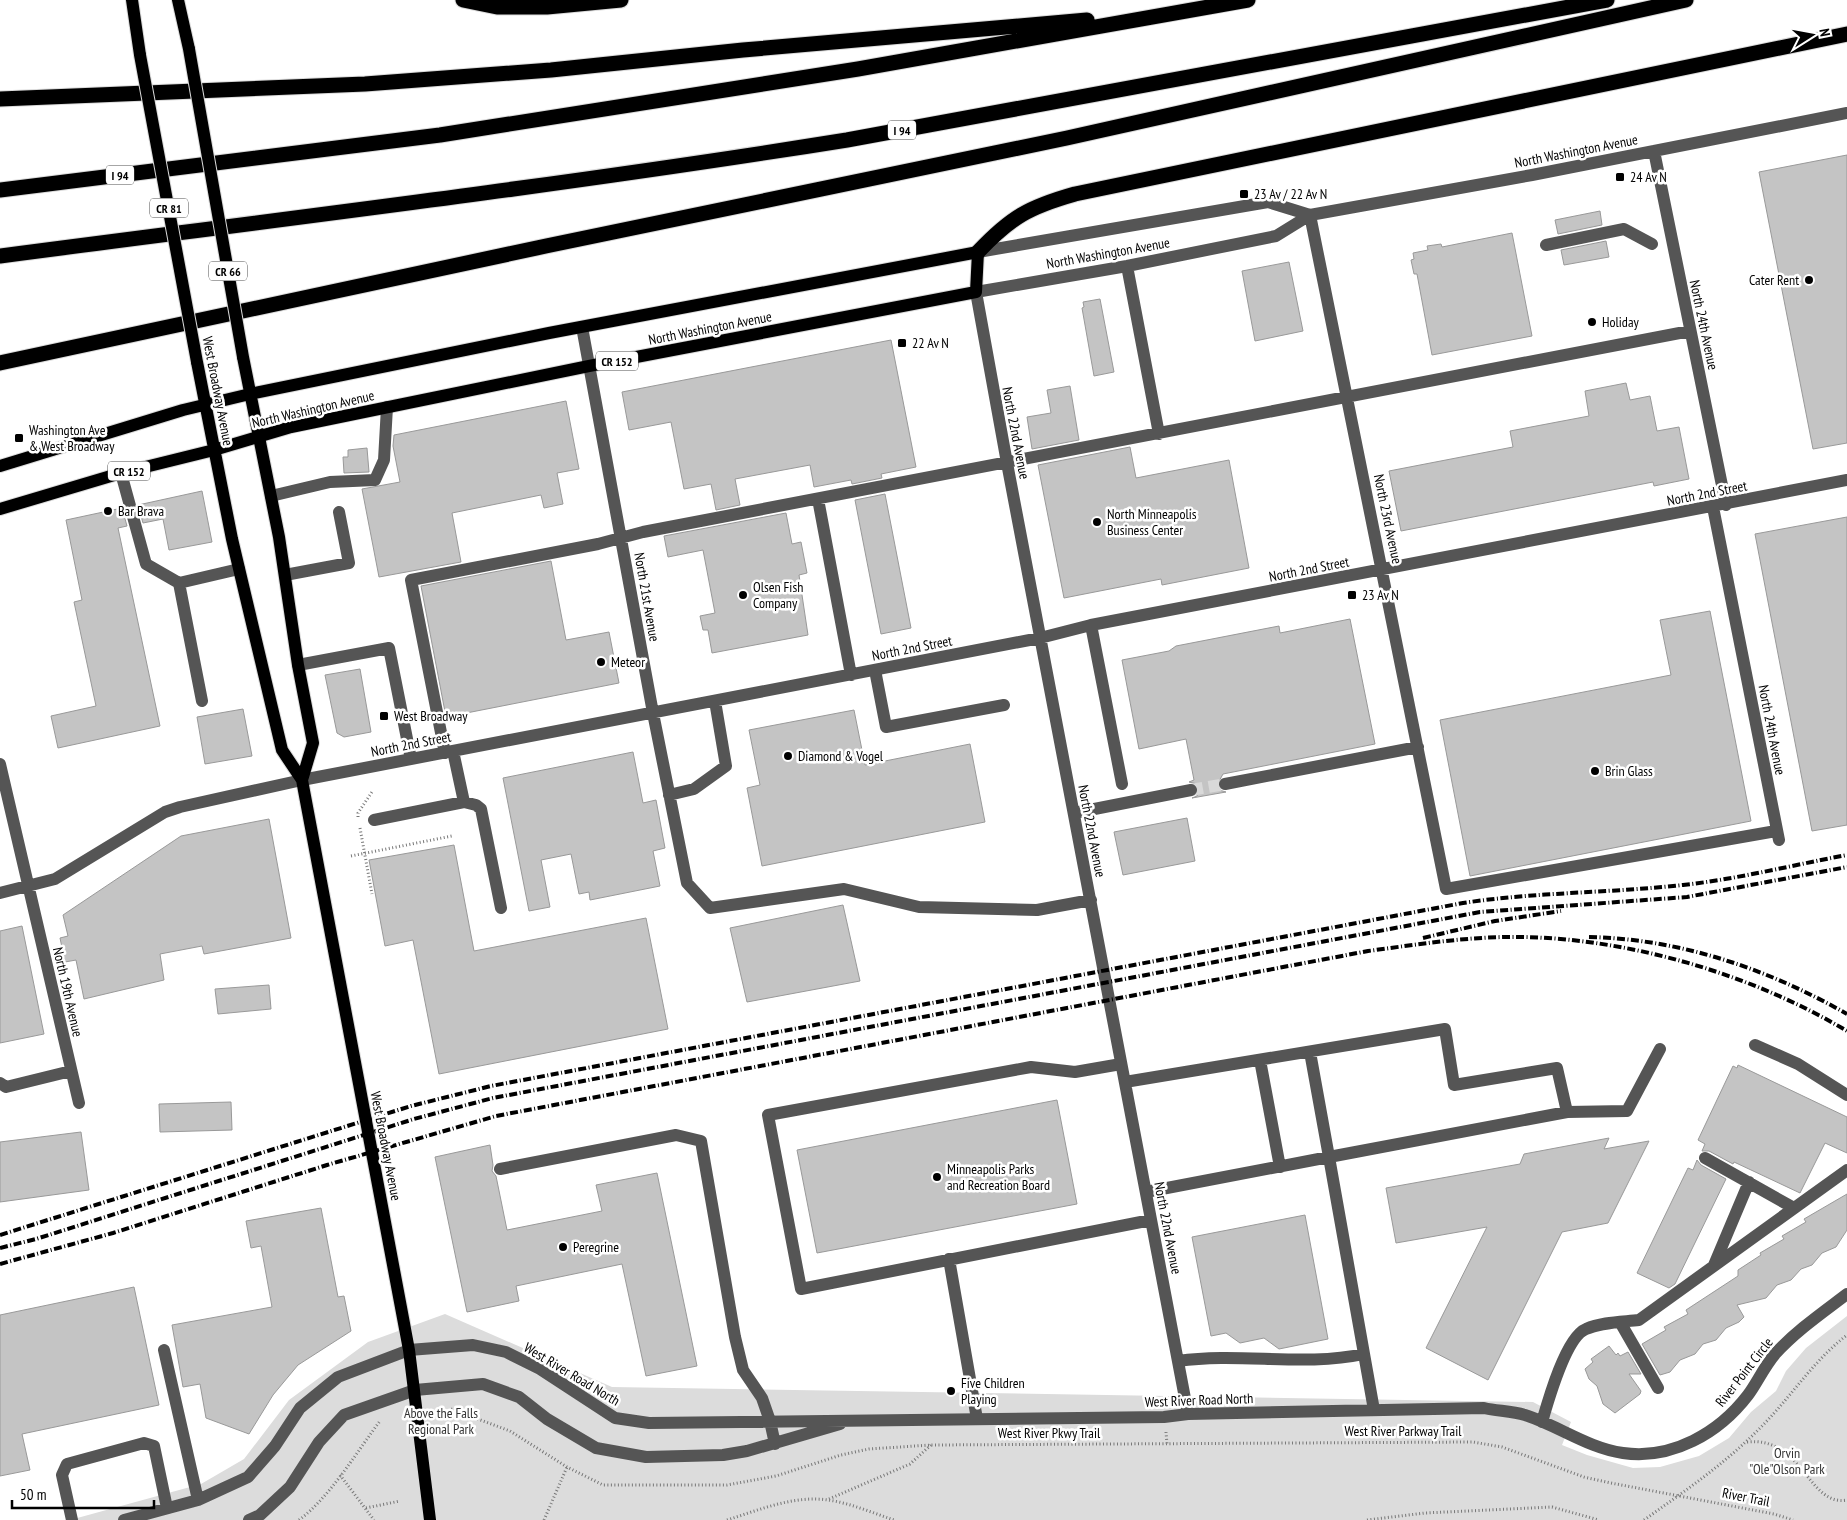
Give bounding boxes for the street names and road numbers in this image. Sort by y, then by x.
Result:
road number: I 94 [888,120,916,140]
street label: North Washington Avenue [1513,130,1639,172]
road number: I 94 [106,166,134,184]
road number: CR 81 [150,198,188,218]
street label: North Washington Avenue [1045,233,1171,273]
road number: CR 66 [209,262,247,280]
street label: North 24th Avenue [1686,278,1722,372]
street label: North Washington Avenue [647,307,773,349]
street label: West Broadway Avenue [199,335,237,447]
road number: CR 152 [596,352,638,371]
street label: North 22nd Avenue [998,385,1034,481]
street label: North Washington Avenue [250,386,376,432]
road number: CR 152 [108,462,150,481]
street label: North 23rd Avenue [1370,473,1406,566]
street label: North 2nd Street [1665,476,1749,510]
street label: North 21st Avenue [630,551,664,643]
street label: North 2nd Street [1267,552,1351,586]
street label: North 2nd Street [870,631,954,665]
street label: North 24th Avenue [1754,683,1790,777]
street label: North 2nd Street [369,727,453,761]
street label: North 22nd Avenue [1074,783,1110,879]
street label: North 19th Avenue [49,945,87,1039]
street label: West Broadway Avenue [367,1090,405,1202]
street label: North 22nd Avenue [1150,1180,1186,1276]
street label: River Point Circle [1711,1334,1777,1410]
street label: West River Road North [521,1338,623,1410]
street label: West River Road North [1144,1389,1254,1411]
street label: West River Parkway Trail [1345,1422,1462,1440]
street label: West River Pkwy Trail [998,1424,1101,1442]
street label: River Trail [1721,1484,1772,1511]

